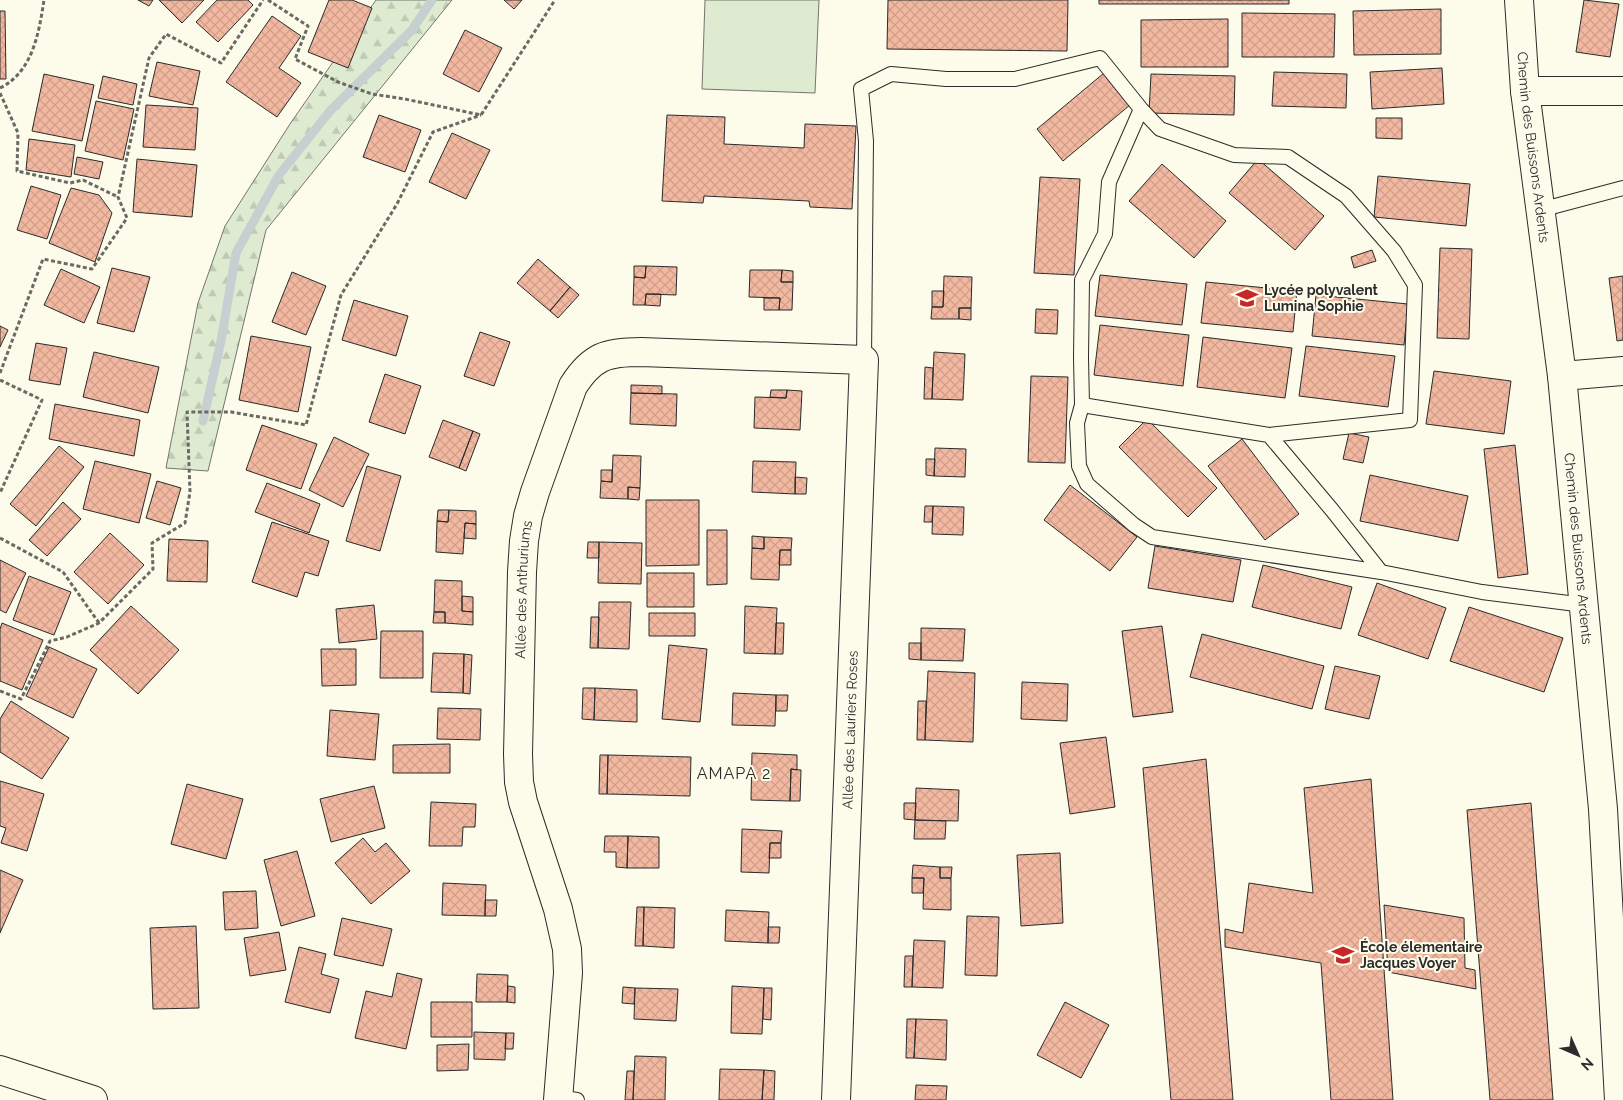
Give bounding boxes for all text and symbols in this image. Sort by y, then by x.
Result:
street label: Chemin des Buissons Ardents [1514,51,1553,244]
place label: Lycée polyvalent Lumina Sophie [1264,282,1379,314]
school or university icon: Lycée polyvalent Lumina Sophie [1234,285,1260,311]
street label: Chemin des Buissons Ardents [1561,452,1595,645]
street label: Allée des Anthuriums [512,519,535,659]
street label: Allée des Lauriers Roses [839,650,861,810]
district label: AMAPA 2 [697,764,771,783]
place label: École élementaire Jacques Voyer [1360,938,1483,971]
school or university icon: École élementaire Jacques Voyer [1330,942,1356,968]
north arrow [1553,1030,1603,1080]
text: N [1578,1055,1597,1074]

